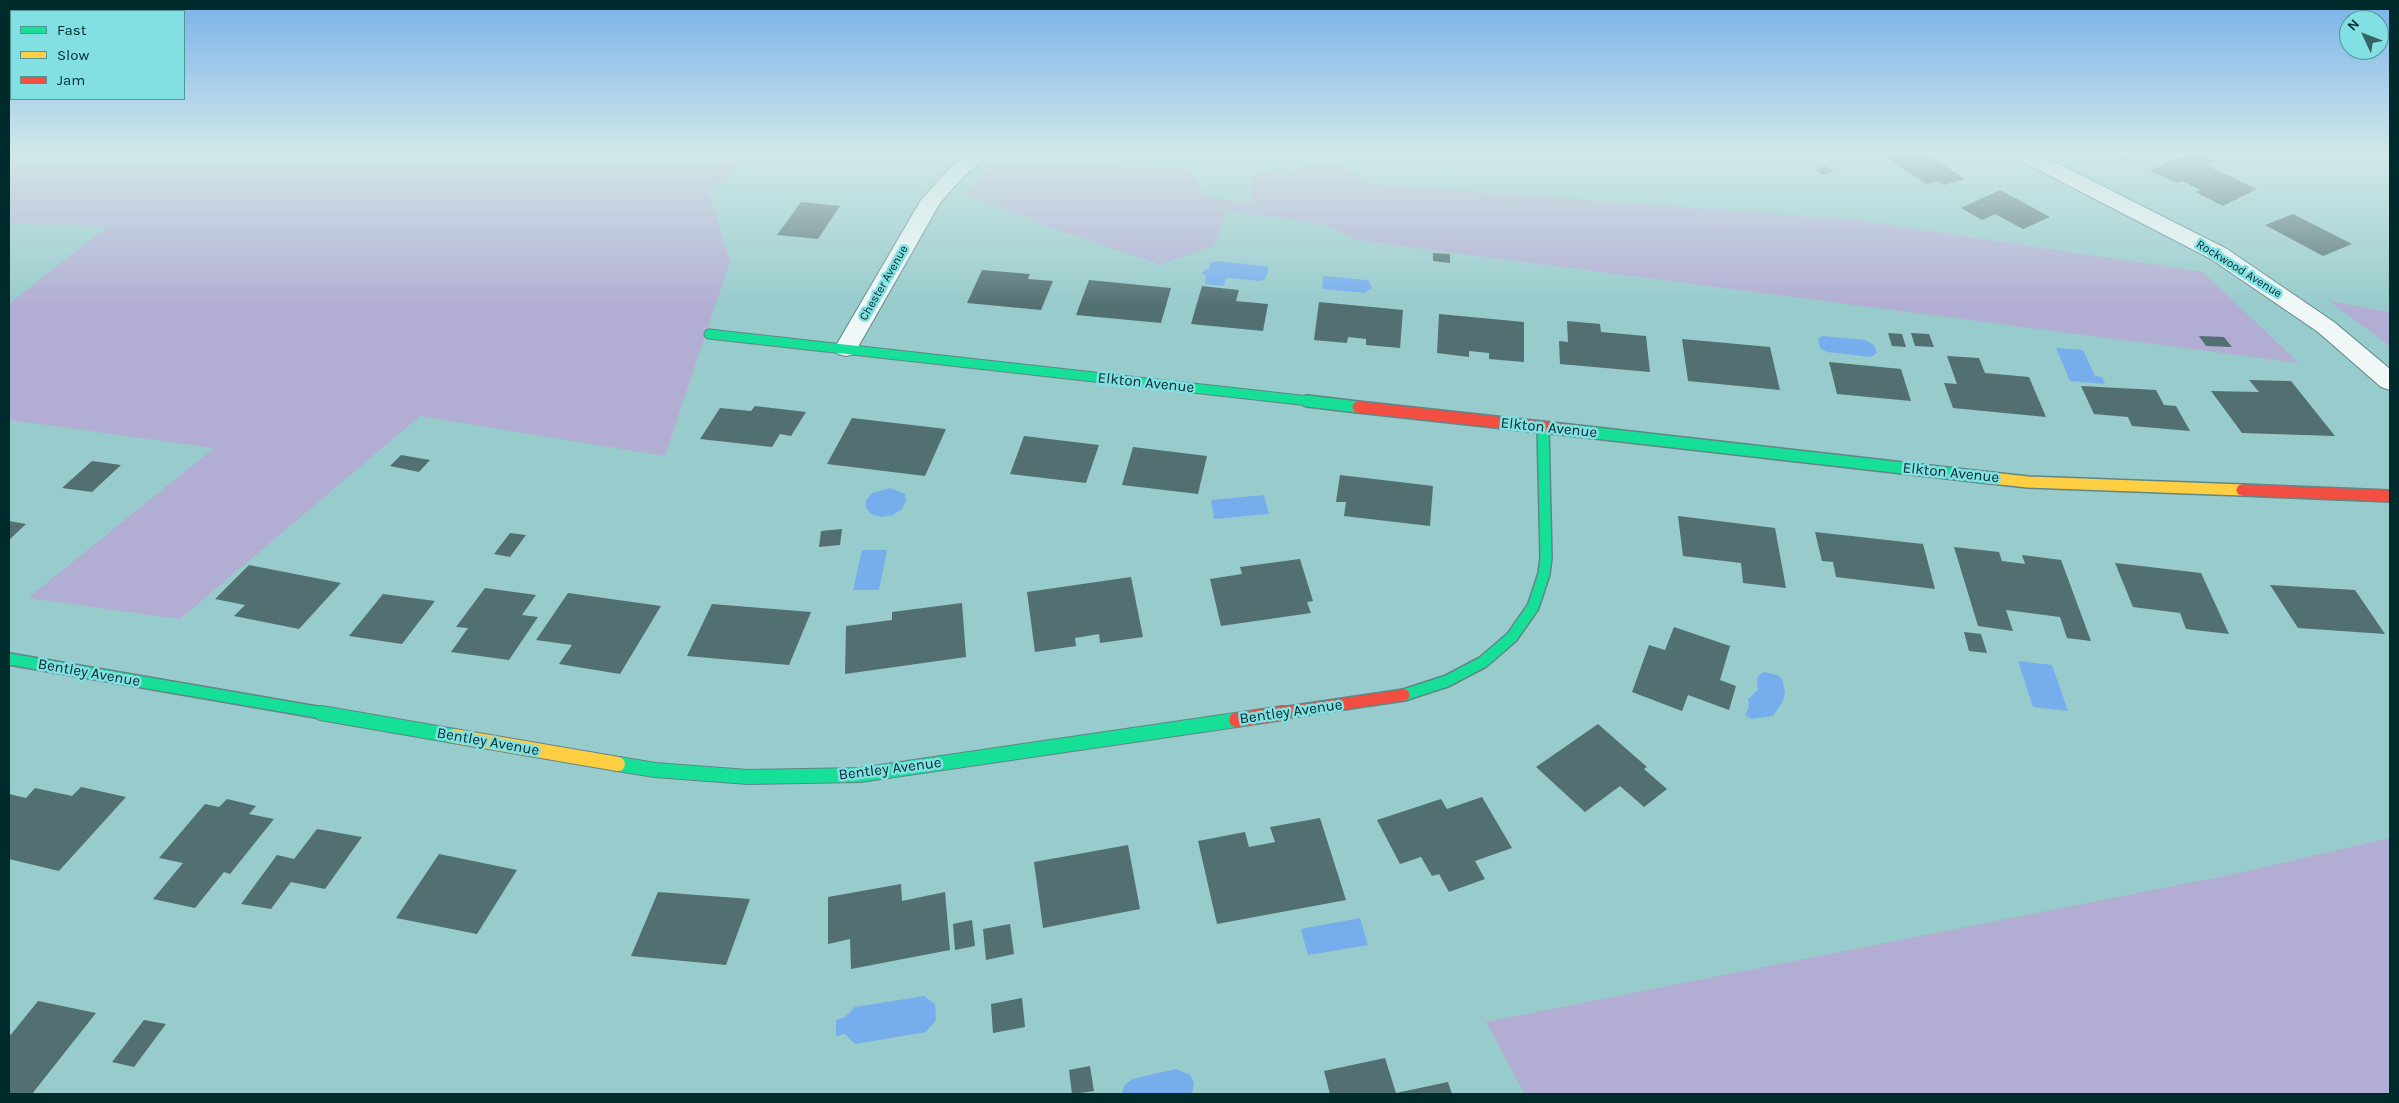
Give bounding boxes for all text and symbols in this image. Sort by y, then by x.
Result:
legend [10,10,185,100]
north arrow [2339,10,2389,60]
text: N [2344,16,2363,35]
text: Fast [57,21,86,39]
text: Slow [57,46,89,64]
text: Jam [57,71,85,89]
street label: Rockwood Avenue [2194,237,2284,301]
street label: Chester Avenue [857,243,911,323]
street label: Elkton Avenue [1097,369,1195,397]
street label: Elkton Avenue [1500,414,1598,442]
street label: Elkton Avenue [1902,459,2000,487]
street label: Bentley Avenue [36,655,142,691]
street label: Bentley Avenue [1238,696,1344,728]
street label: Bentley Avenue [435,724,541,760]
street label: Bentley Avenue [838,754,942,784]

